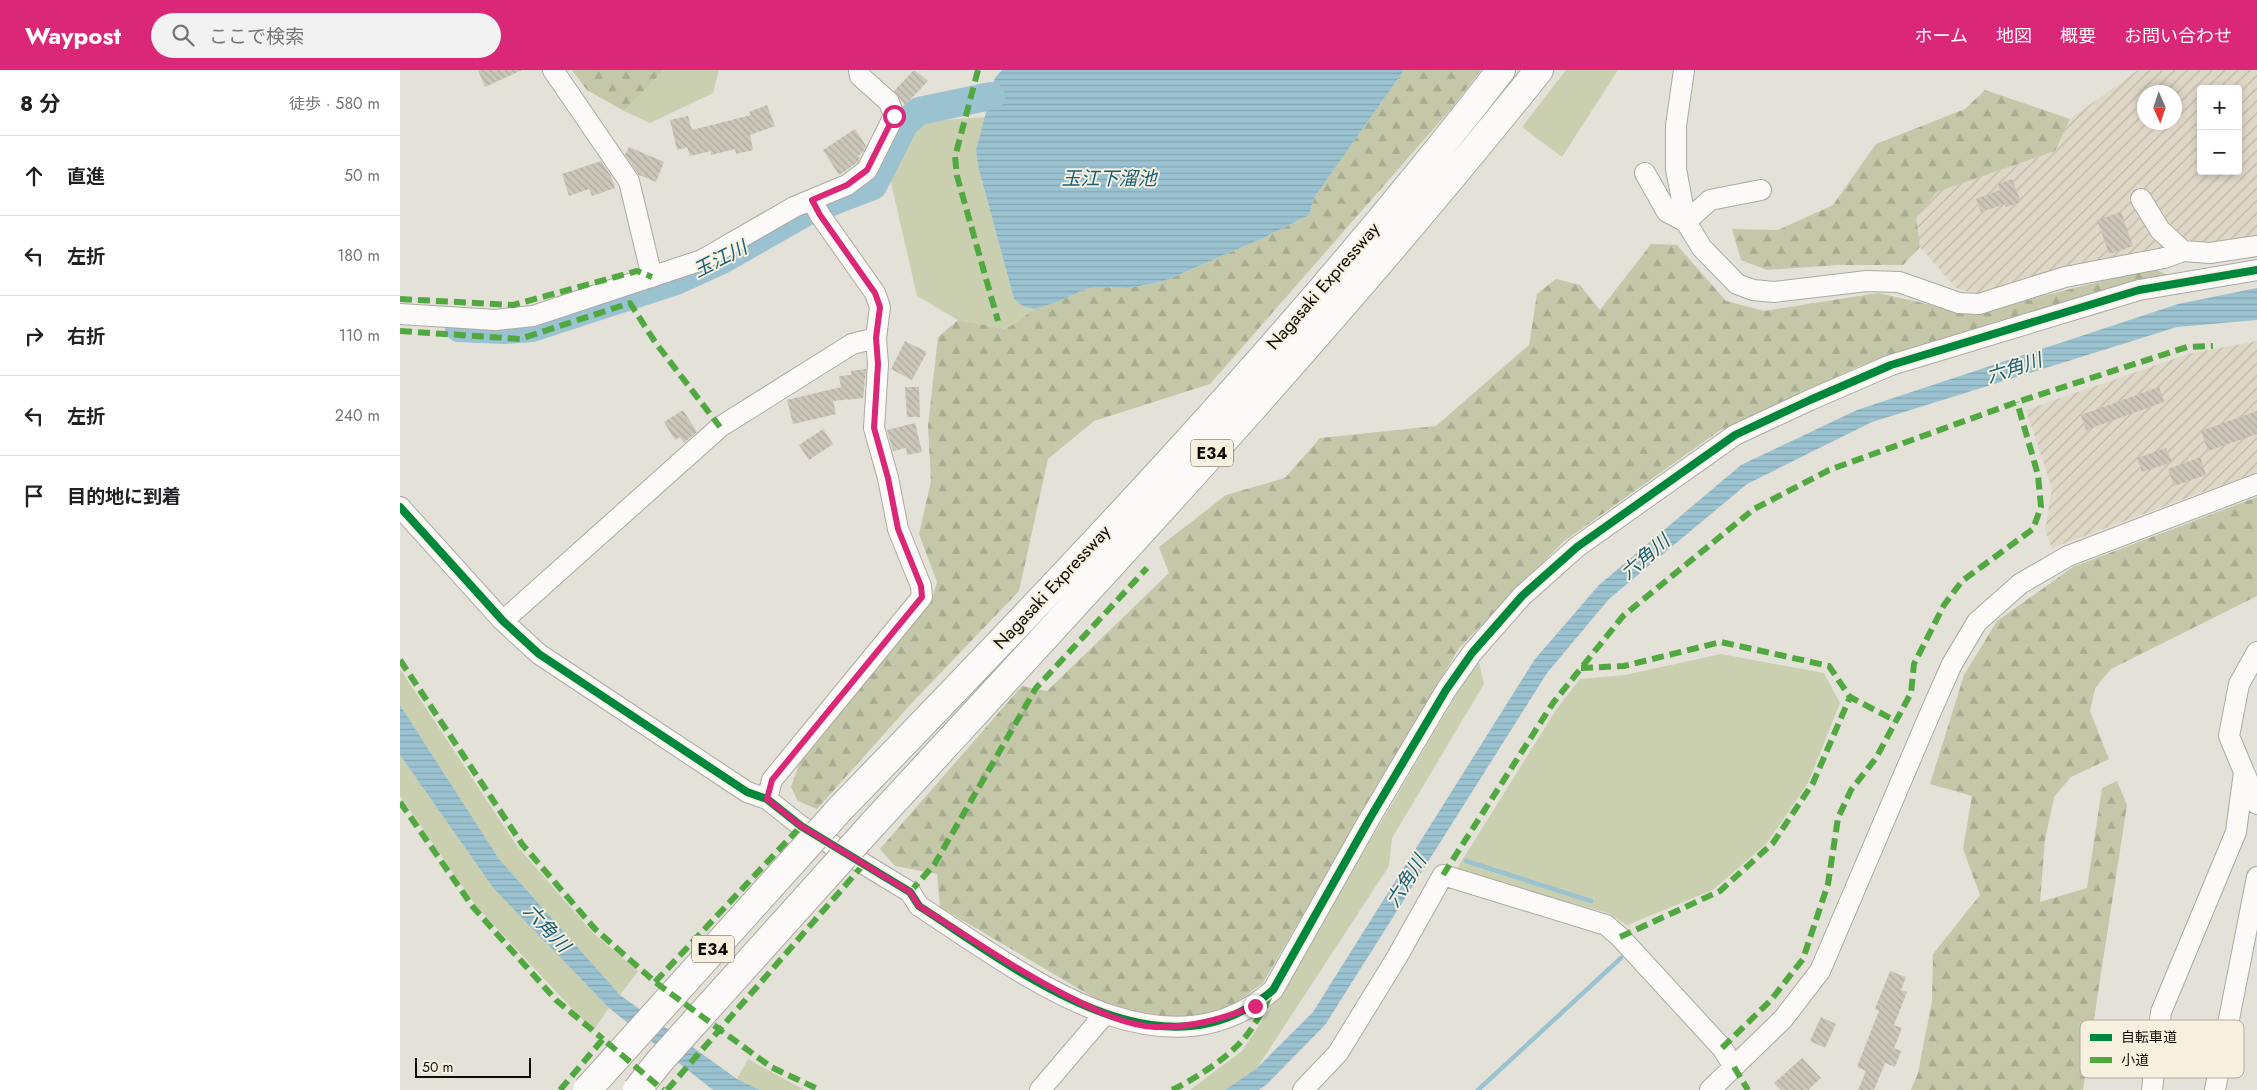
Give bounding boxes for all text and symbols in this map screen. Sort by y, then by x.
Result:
search box [151,13,501,58]
text: Waypost [25,18,121,53]
icon: search [169,21,197,49]
text: ここで検索 [209,23,304,50]
text: ホーム [1915,23,1968,49]
text: 地図 [1996,23,2032,49]
text: 概要 [2060,23,2096,49]
text: お問い合わせ [2124,23,2232,49]
north arrow [2137,85,2182,130]
map controls [2197,85,2242,175]
button: + [2197,85,2242,130]
text: 8 分 [20,89,60,119]
text: 徒歩 · 580 m [289,92,380,115]
route start [883,105,906,128]
button: − [2197,130,2242,175]
icon: ahead [20,162,48,190]
text: 直進 [67,163,105,190]
text: 50 m [344,164,380,187]
water label: 玉江下溜池 [1061,165,1158,192]
street label: Nagasaki Expressway [1260,216,1386,355]
water label: 玉江川 [688,233,753,284]
icon: left [20,242,48,270]
text: 左折 [67,243,105,270]
text: 180 m [337,244,380,267]
icon: right [20,322,48,350]
text: 右折 [67,323,105,350]
text: 110 m [339,324,380,347]
water label: 六角川 [1983,346,2047,390]
icon: left [20,402,48,430]
text: 左折 [67,403,105,430]
text: 240 m [335,404,380,427]
road number: E34 [1191,439,1233,466]
icon: arrive [20,482,48,510]
text: 目的地に到着 [67,483,181,510]
street label: Nagasaki Expressway [987,519,1117,655]
water label: 六角川 [1615,527,1677,586]
water label: 六角川 [1379,848,1434,912]
water label: 六角川 [518,898,578,960]
road number: E34 [692,936,734,962]
route end [1244,995,1267,1018]
legend [2080,1020,2244,1078]
text: 自転車道 [2121,1027,2177,1047]
text: 小道 [2121,1050,2149,1070]
scale bar [415,1055,531,1078]
text: 50 m [422,1057,453,1077]

